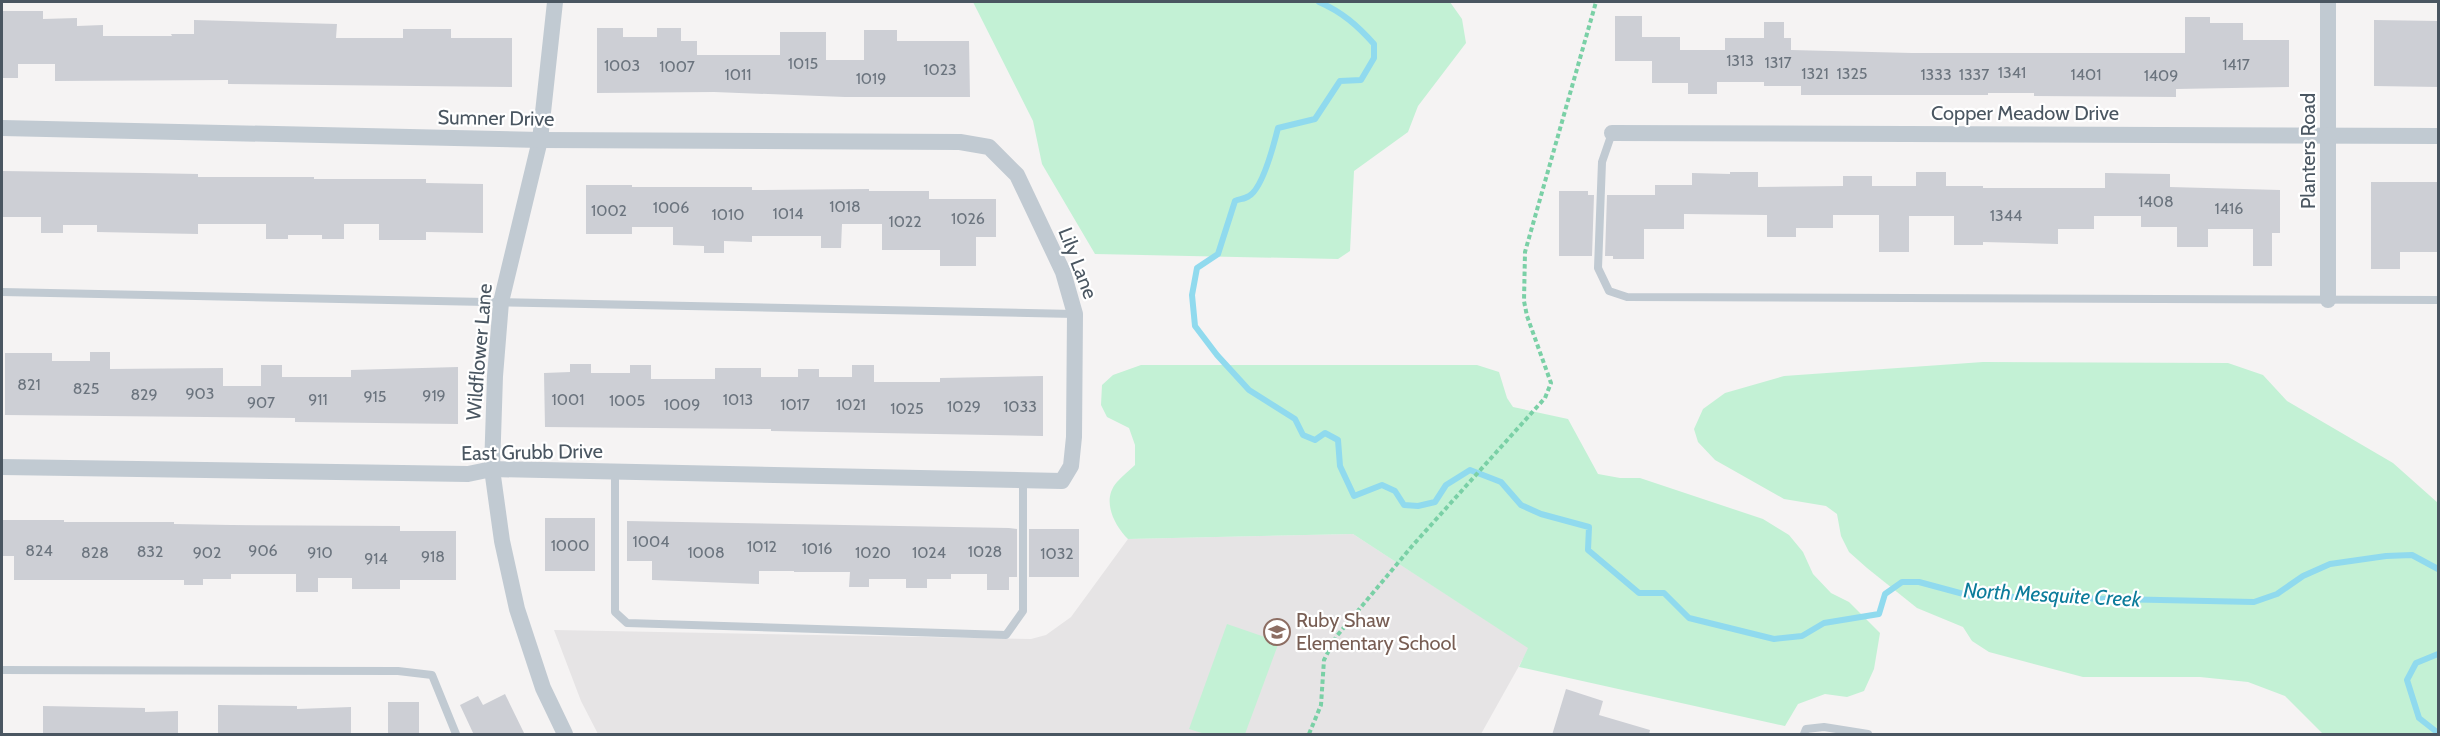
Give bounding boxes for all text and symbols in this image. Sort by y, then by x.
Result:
house number: 1313 [1726,51,1754,70]
house number: 1317 [1764,53,1792,72]
house number: 1015 [788,54,818,73]
house number: 1417 [2222,55,2250,74]
house number: 1003 [604,56,640,75]
house number: 1007 [659,57,695,76]
house number: 1023 [923,60,957,79]
house number: 1341 [1998,63,2026,82]
house number: 1321 [1801,64,1829,83]
house number: 1325 [1837,64,1867,83]
house number: 1011 [725,65,751,84]
house number: 1333 [1920,65,1952,84]
house number: 1337 [1959,65,1989,84]
house number: 1401 [2071,65,2101,84]
house number: 1409 [2144,66,2178,85]
house number: 1019 [856,69,886,88]
street label: Planters Road [2296,93,2320,209]
street label: Copper Meadow Drive [1931,101,2119,125]
street label: Sumner Drive [437,105,555,131]
house number: 1408 [2138,192,2174,211]
house number: 1018 [829,197,861,216]
house number: 1006 [653,198,689,217]
house number: 1416 [2215,199,2243,218]
house number: 1002 [591,201,627,220]
house number: 1014 [773,204,803,223]
house number: 1010 [712,205,744,224]
house number: 1344 [1990,206,2022,225]
house number: 1026 [951,209,985,228]
house number: 1022 [888,212,922,231]
street label: Lily Lane [1053,224,1103,302]
street label: Wildflower Lane [461,283,497,421]
house number: 821 [17,375,41,394]
house number: 825 [73,379,99,398]
house number: 903 [186,384,214,403]
house number: 829 [130,385,158,404]
house number: 919 [422,386,446,405]
house number: 915 [364,387,386,406]
house number: 911 [308,390,328,409]
house number: 1001 [552,390,584,409]
house number: 1013 [723,390,753,409]
house number: 1005 [609,391,645,410]
house number: 907 [247,393,275,412]
house number: 1009 [664,395,700,414]
house number: 1017 [780,395,810,414]
house number: 1021 [836,395,866,414]
house number: 1029 [947,397,981,416]
house number: 1033 [1003,397,1037,416]
house number: 1025 [890,399,924,418]
street label: East Grubb Drive [461,439,603,465]
house number: 1004 [633,532,669,551]
house number: 1000 [551,536,589,555]
house number: 1012 [747,537,777,556]
house number: 1016 [802,539,832,558]
house number: 824 [25,541,53,560]
house number: 906 [248,541,278,560]
house number: 832 [137,542,163,561]
house number: 1028 [968,542,1002,561]
house number: 828 [81,543,109,562]
house number: 902 [193,543,221,562]
house number: 910 [307,543,333,562]
house number: 1008 [687,543,725,562]
house number: 1020 [855,543,891,562]
house number: 1024 [912,543,946,562]
house number: 1032 [1040,544,1074,563]
house number: 918 [421,547,445,566]
house number: 914 [364,549,388,568]
water label: North Mesquite Creek [1963,577,2142,612]
place label: Ruby Shaw Elementary School [1296,608,1457,655]
school or university icon: Ruby Shaw Elementary School [1262,617,1292,647]

